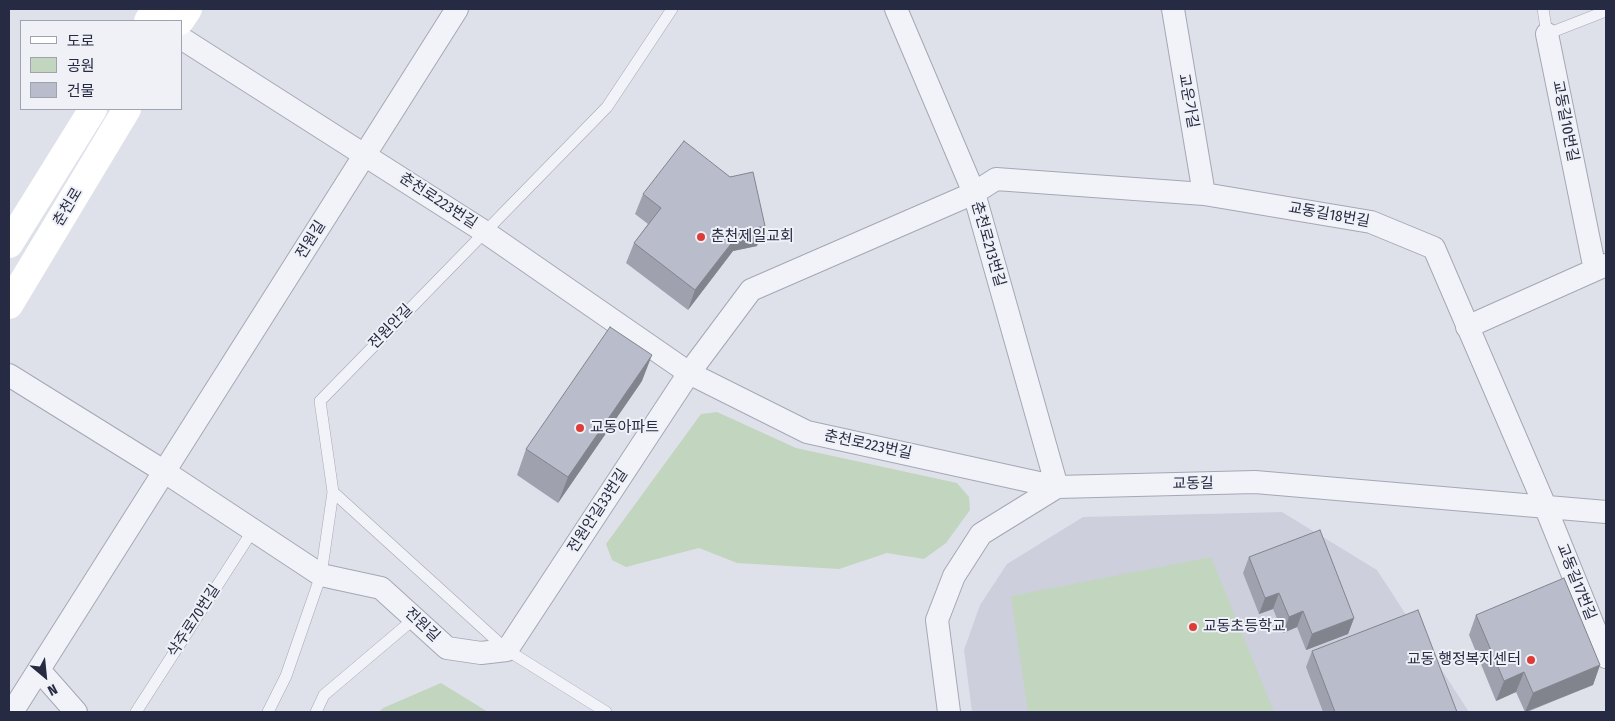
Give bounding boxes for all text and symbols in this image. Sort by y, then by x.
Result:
legend [20,20,182,110]
text: 도로 [67,32,95,50]
text: 공원 [67,57,95,75]
street label: 교운가길 [1174,72,1202,130]
street label: 교동길10번길 [1548,79,1582,163]
text: 건물 [67,82,95,100]
street label: 춘천로223번길 [396,169,480,233]
street label: 춘천로 [50,185,86,229]
street label: 춘천로213번길 [967,199,1009,289]
street label: 교동길18번길 [1287,199,1371,231]
street label: 전원길 [292,218,330,262]
place label: 춘천제일교회 [711,228,794,246]
marker: 춘천제일교회 [695,231,707,243]
street label: 전원안길 [365,301,417,353]
place label: 교동아파트 [590,419,659,437]
marker: 교동아파트 [574,422,586,434]
street label: 춘천로223번길 [823,427,913,463]
street label: 전원안길33번길 [564,466,632,556]
street label: 교동길 [1172,475,1214,493]
street label: 교동길17번길 [1552,541,1600,623]
street label: 삭주로70번길 [164,581,224,661]
street label: 전원길 [401,604,443,646]
place label: 교동초등학교 [1203,618,1286,636]
marker: 교동초등학교 [1187,621,1199,633]
north arrow [20,651,70,701]
place label: 교동 행정복지센터 [1407,651,1521,669]
marker: 교동 행정복지센터 [1525,654,1537,666]
text: N [45,680,60,699]

